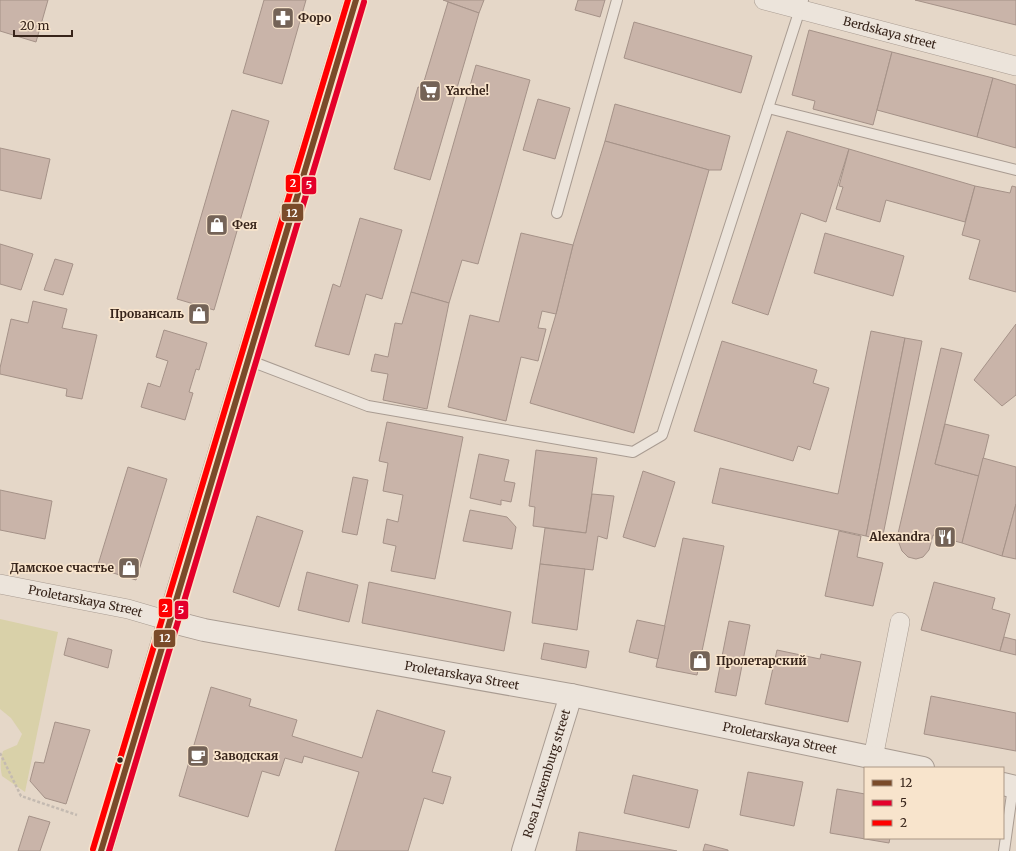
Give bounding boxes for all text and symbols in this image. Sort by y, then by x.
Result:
pharmacy icon: Форо [270,5,296,31]
place label: Форо [298,10,331,25]
scale bar [14,12,72,38]
street label: Berdskaya street [842,13,938,52]
text: 20 m [20,18,49,33]
supermarket icon: Yarche! [417,78,443,104]
place label: Yarche! [445,83,489,98]
line badge: 2 [285,174,301,193]
text: 2 [290,176,297,190]
line badge: 5 [301,176,317,195]
text: 5 [306,178,312,192]
line badge: 12 [281,203,304,222]
text: 12 [286,206,298,220]
shop icon: Фея [204,212,230,238]
place label: Фея [232,217,257,232]
shop icon: Провансаль [186,301,212,327]
place label: Провансаль [110,306,184,321]
restaurant icon: Alexandra [932,524,958,550]
place label: Alexandra [868,529,930,544]
shop icon: Дамское счастье [116,555,142,581]
place label: Дамское счастье [10,560,115,575]
street label: Proletarskaya Street [27,582,145,620]
line badge: 2 [158,598,173,618]
line badge: 5 [174,600,189,620]
text: 2 [162,601,169,615]
text: 5 [178,603,184,617]
line badge: 12 [153,629,176,648]
text: 12 [159,631,171,645]
shop icon: Пролетарский [687,648,713,674]
place label: Пролетарский [716,653,807,668]
street label: Proletarskaya Street [403,658,521,693]
street label: Rosa Luxemburg street [520,707,573,840]
street label: Proletarskaya Street [721,719,839,757]
cafe icon: Заводская [185,743,211,769]
place label: Заводская [214,748,278,763]
unlabelled marker [115,755,125,765]
legend [864,767,1004,839]
text: 12 [900,775,912,790]
text: 5 [900,795,907,810]
text: 2 [900,815,907,830]

